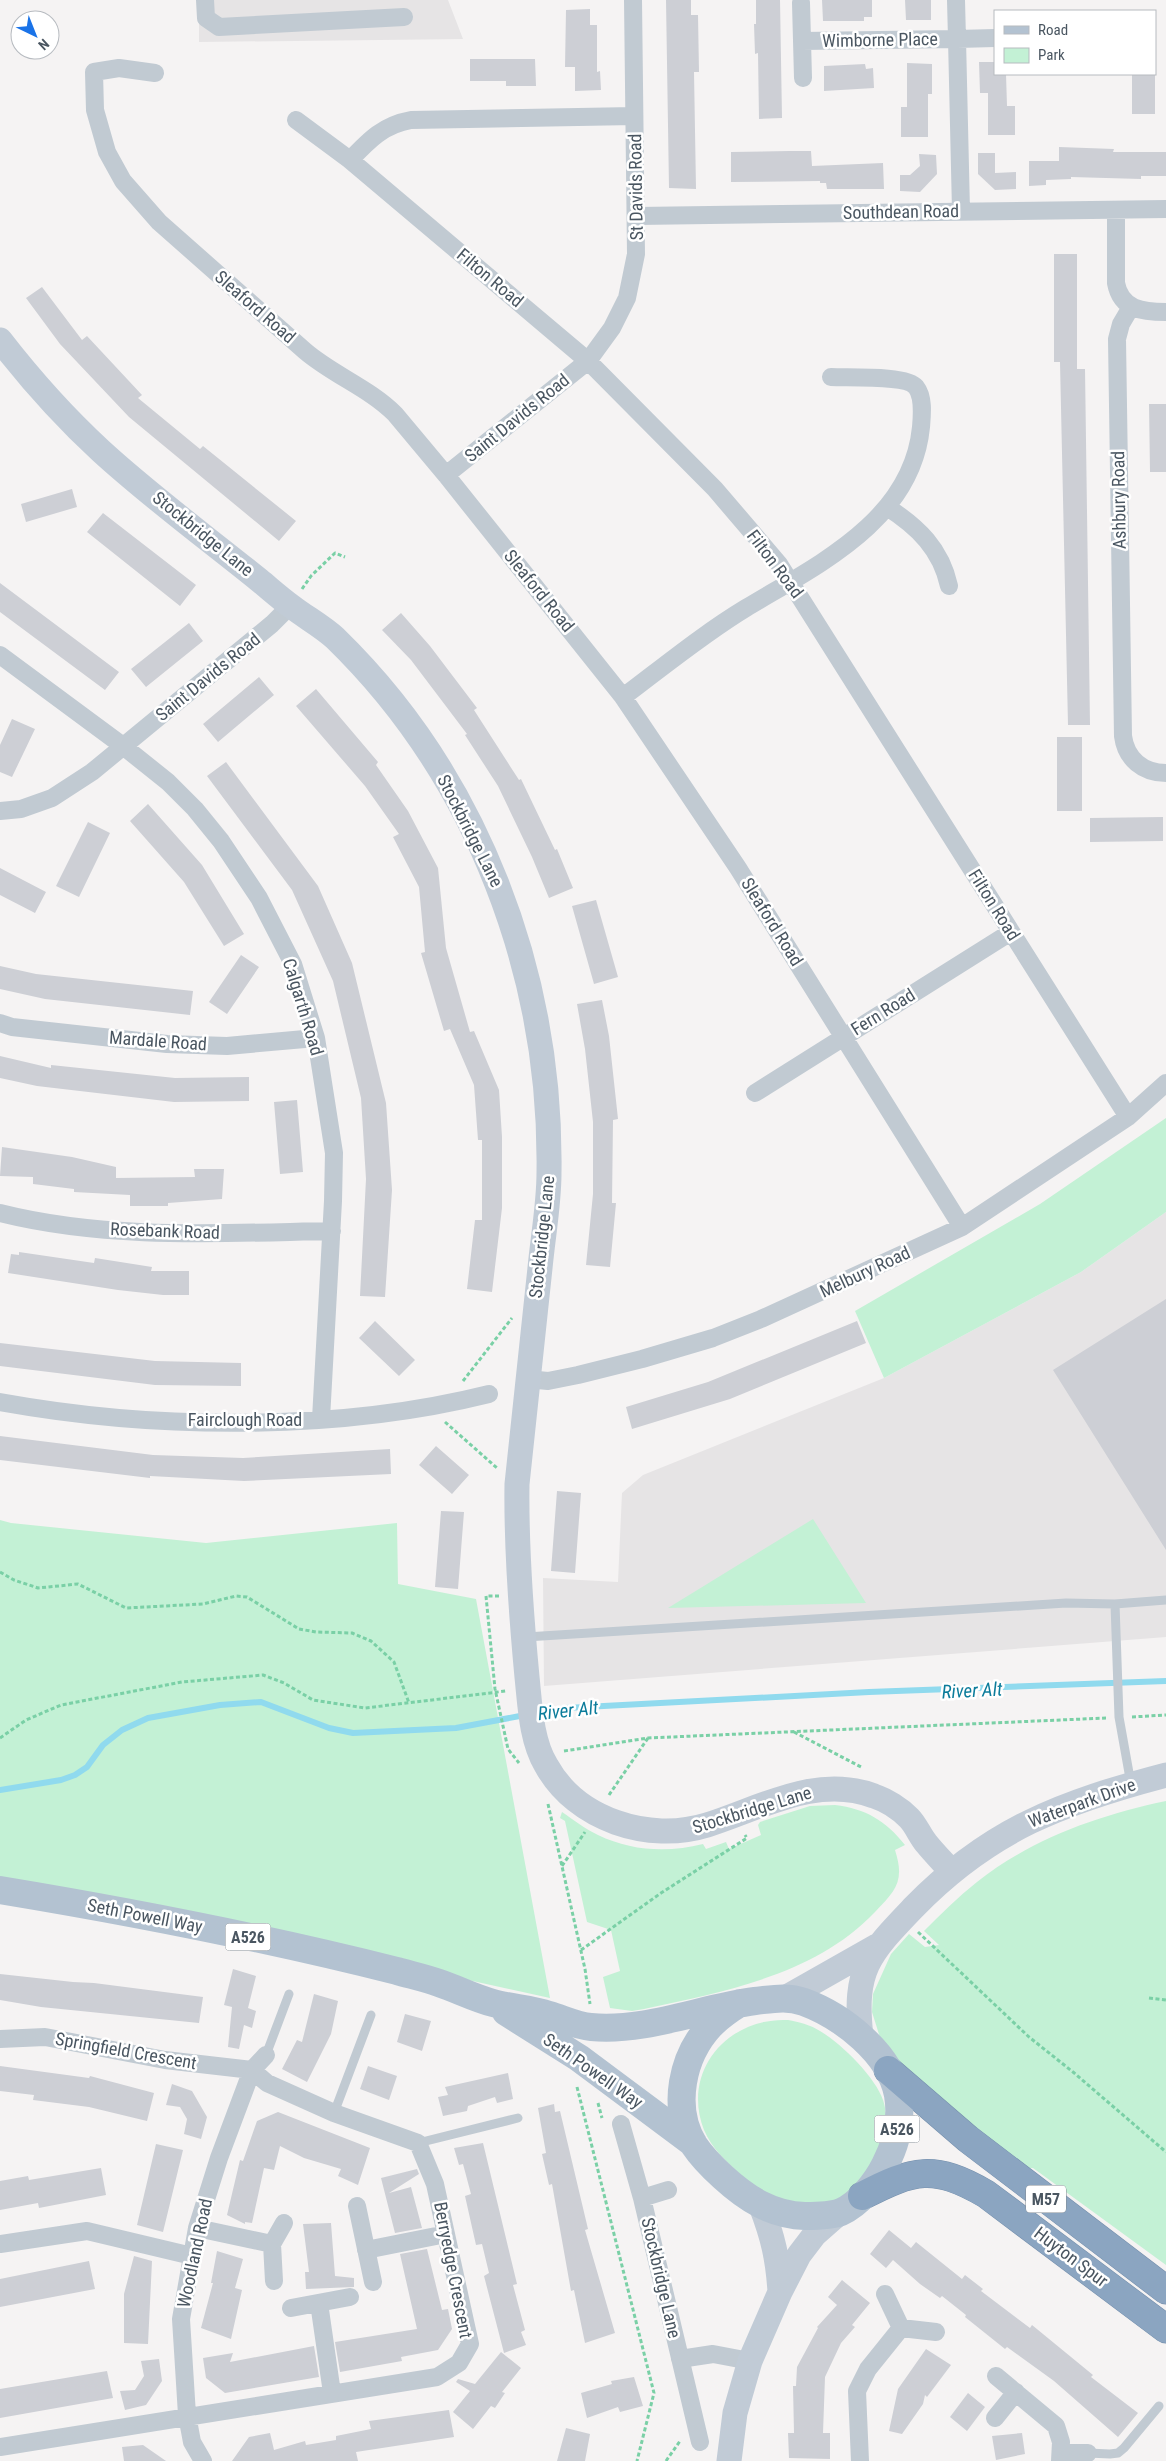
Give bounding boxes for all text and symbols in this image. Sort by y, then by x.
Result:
north arrow [10,10,60,60]
legend [994,10,1156,75]
text: Road [1038,21,1068,39]
street label: Wimborne Place [822,28,938,51]
text: N [35,36,52,53]
text: Park [1038,46,1065,64]
street label: St Davids Road [624,133,647,241]
street label: Southdean Road [843,200,959,223]
street label: Filton Road [453,244,528,311]
street label: Sleaford Road [211,266,300,347]
street label: Saint Davids Road [460,369,573,466]
street label: Ashbury Road [1107,451,1130,549]
street label: Stockbridge Lane [149,487,258,581]
street label: Filton Road [743,525,808,602]
street label: Sleaford Road [500,545,579,636]
street label: Saint Davids Road [151,628,264,725]
street label: Stockbridge Lane [433,771,508,890]
street label: Filton Road [964,865,1025,944]
street label: Sleaford Road [737,874,808,970]
street label: Calgarth Road [279,956,328,1058]
street label: Fern Road [847,984,919,1039]
street label: Mardale Road [108,1027,208,1054]
street label: Stockbridge Lane [525,1175,558,1299]
street label: Rosebank Road [110,1218,220,1243]
street label: Melbury Road [816,1242,913,1302]
street label: Fairclough Road [188,1409,302,1430]
water label: River Alt [941,1677,1003,1704]
water label: River Alt [537,1696,600,1725]
street label: Waterpark Drive [1025,1773,1138,1832]
street label: Stockbridge Lane [690,1781,814,1838]
street label: Seth Powell Way [86,1894,205,1937]
road number: A526 [226,1924,270,1950]
street label: Springfield Crescent [54,2028,198,2073]
street label: Seth Powell Way [539,2029,648,2113]
road number: A526 [874,2116,920,2142]
road number: M57 [1026,2186,1066,2212]
street label: Woodland Road [173,2196,216,2309]
street label: Berryedge Crescent [430,2200,477,2340]
street label: Stockbridge Lane [637,2216,686,2340]
street label: Huyton Spur [1030,2222,1113,2291]

